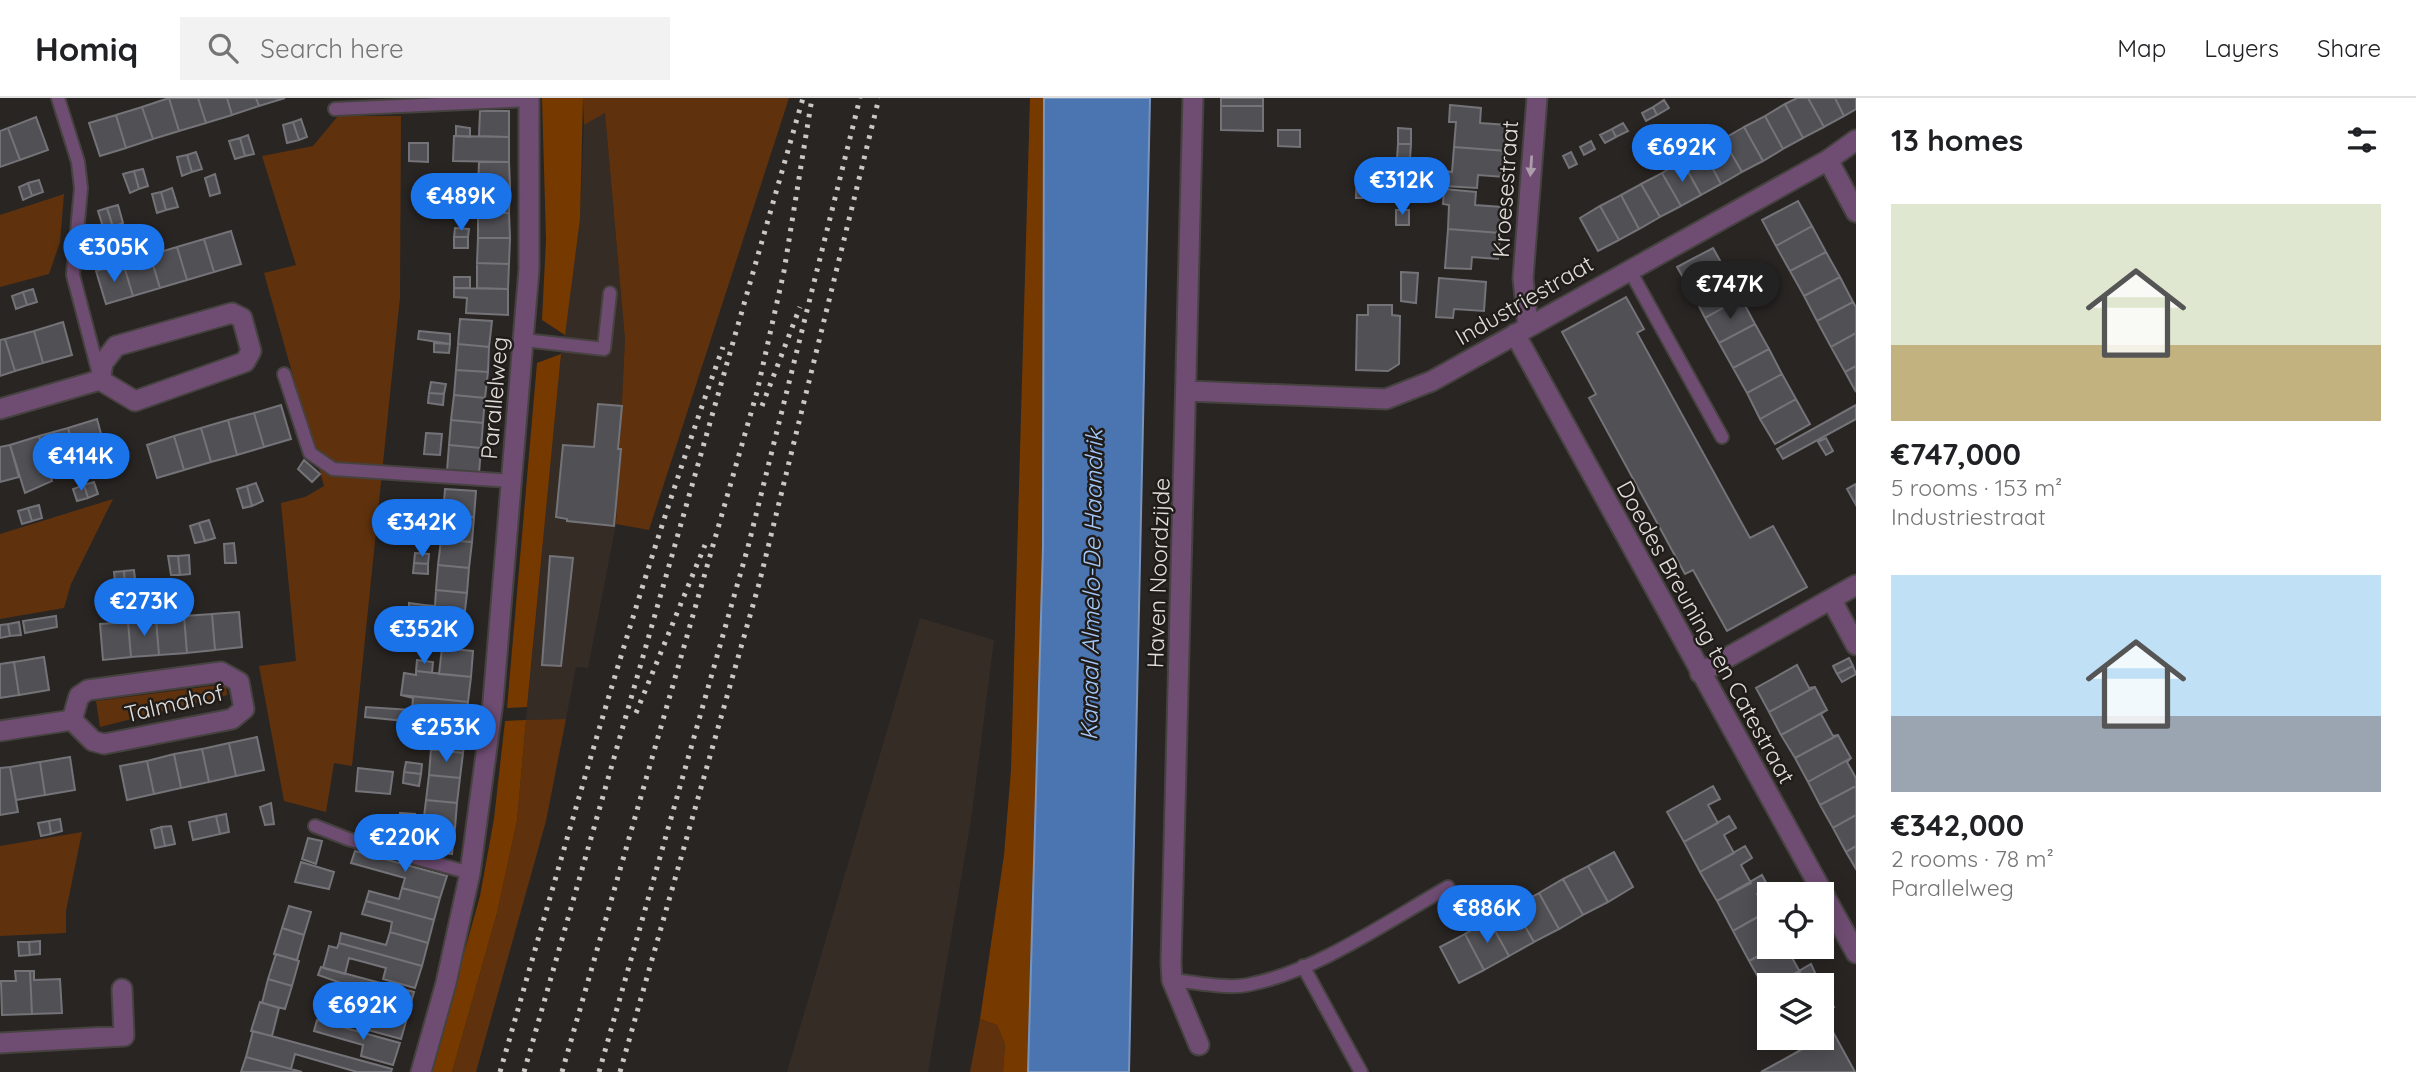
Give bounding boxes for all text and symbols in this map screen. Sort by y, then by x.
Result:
search box [180,17,670,80]
text: Homiq [35,28,138,69]
icon: search [204,29,242,67]
text: Search here [260,32,404,65]
text: Map [2117,33,2166,63]
text: Layers [2204,33,2279,63]
text: Share [2317,33,2381,63]
street label: Kroesestraat [1486,119,1524,259]
text: 13 homes [1891,121,2023,159]
icon: filters [2343,121,2381,159]
pin: €692K [1633,125,1731,184]
text: €692K [1648,132,1716,161]
one-way arrow [1525,155,1536,177]
pin: €312K [1353,158,1451,217]
text: €312K [1370,165,1434,194]
pin: €489K [412,174,510,233]
text: €489K [427,181,495,210]
pin: €305K [65,225,163,284]
text: €305K [79,232,149,261]
street label: Industriestraat [1450,249,1598,351]
icon: home [2073,250,2199,376]
pin: €747K [1681,262,1779,321]
text: €747K [1697,269,1763,298]
street label: Parallelweg [474,336,514,460]
water label: Kanaal Almelo-De Haandrik [1073,427,1109,741]
pin: €414K [32,434,130,493]
text: €747,000 [1891,435,2021,473]
text: €414K [49,441,113,470]
text: 5 rooms · 153 m² [1891,473,2062,502]
street label: Doedes Breuning ten Catestraat [1610,475,1802,789]
street label: Haven Noordzijde [1140,477,1176,669]
pin: €342K [373,500,471,559]
text: Industriestraat [1891,502,2046,531]
text: €342K [388,507,456,536]
pin: €273K [95,578,193,638]
text: €273K [110,586,178,615]
pin: €352K [375,606,473,666]
text: €352K [390,614,458,643]
icon: home [2073,621,2199,747]
street label: Talmahof [122,678,226,728]
pin: €253K [397,704,495,764]
text: €253K [412,712,480,741]
text: €342,000 [1891,806,2024,844]
pin: €220K [356,814,454,874]
text: €220K [370,822,440,851]
text: 2 rooms · 78 m² [1891,844,2054,873]
text: Parallelweg [1891,873,2014,902]
map controls [1757,882,1834,1050]
button: locate [1757,882,1834,959]
pin: €886K [1438,886,1536,945]
text: €886K [1453,893,1521,922]
button: layers [1757,973,1834,1050]
pin: €692K [314,982,412,1042]
text: €692K [329,990,397,1019]

